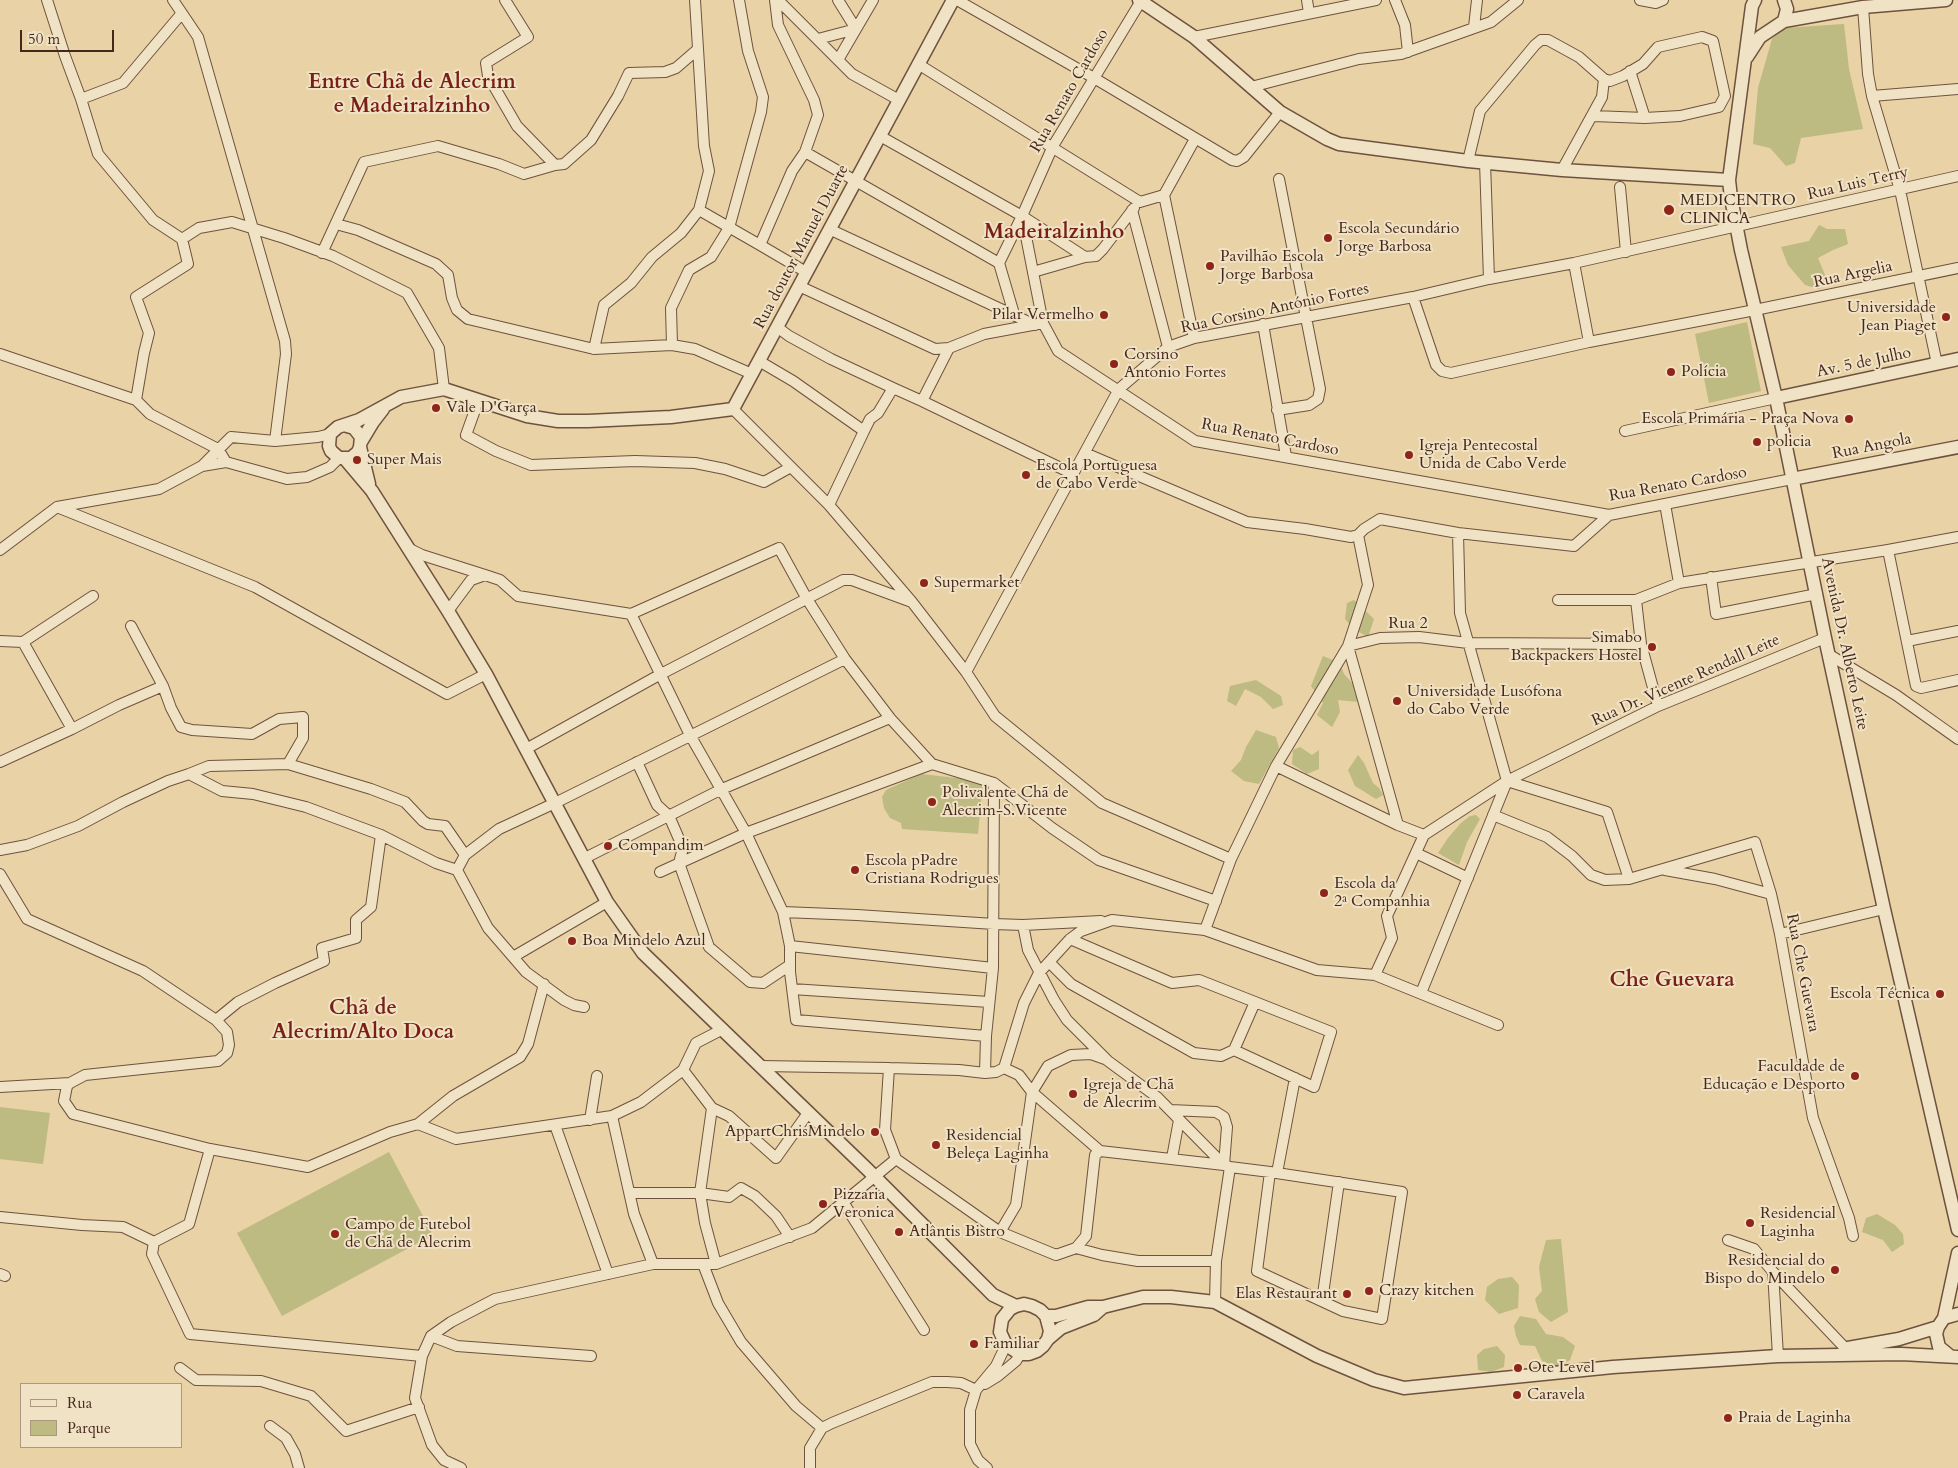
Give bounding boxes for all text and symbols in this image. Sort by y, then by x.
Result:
scale bar [22,20,116,52]
street label: Rua Renato Cardoso [1027,26,1113,156]
text: 50 m [28,29,60,49]
district label: Entre Chã de Alecrim e Madeiralzinho [308,70,516,120]
street label: Rua doutor Manuel Duarte [751,162,853,332]
street label: Rua Luis Terry [1806,163,1910,205]
place label: MEDICENTRO CLINICA [1680,191,1796,229]
marker: MEDICENTRO CLINICA [1662,203,1676,217]
place label: Escola Secundário Jorge Barbosa [1338,219,1459,257]
district label: Madeiralzinho [984,220,1124,246]
marker: Escola Secundário Jorge Barbosa [1322,232,1334,244]
place label: Pavilhão Escola Jorge Barbosa [1220,247,1324,285]
street label: Rua Argelia [1812,257,1894,293]
marker: Pavilhão Escola Jorge Barbosa [1204,260,1216,272]
street label: Rua Corsino António Fortes [1179,280,1371,338]
place label: Universidade Jean Piaget [1847,298,1936,336]
place label: Pilar Vermelho [992,305,1094,325]
marker: Pilar Vermelho [1098,309,1110,321]
marker: Universidade Jean Piaget [1940,311,1952,323]
street label: Av. 5 de Julho [1815,344,1913,382]
place label: Corsino Antonio Fortes [1124,345,1226,383]
marker: Corsino Antonio Fortes [1108,358,1120,370]
place label: Polícia [1681,362,1726,382]
marker: Polícia [1665,366,1677,378]
place label: Vale D'Garça [446,398,537,418]
marker: Vale D'Garça [430,402,442,414]
place label: Escola Primária - Praça Nova [1641,409,1839,429]
marker: Escola Primária - Praça Nova [1843,413,1855,425]
street label: Rua Renato Cardoso [1200,415,1340,461]
street label: Rua Angola [1831,430,1913,464]
place label: policia [1767,432,1811,452]
place label: Igreja Pentecostal Unida de Cabo Verde [1419,436,1567,474]
marker: policia [1751,436,1763,448]
marker: Igreja Pentecostal Unida de Cabo Verde [1403,449,1415,461]
place label: Super Mais [367,450,442,470]
marker: Super Mais [351,454,363,466]
place label: Escola Portuguesa de Cabo Verde [1036,456,1158,494]
street label: Rua Renato Cardoso [1608,463,1748,507]
marker: Escola Portuguesa de Cabo Verde [1020,469,1032,481]
street label: Avenida Dr. Alberto Leite [1816,556,1872,732]
place label: Supermarket [934,573,1020,593]
marker: Supermarket [918,577,930,589]
street label: Rua 2 [1388,614,1428,634]
place label: Simabo Backpackers Hostel [1511,628,1642,666]
street label: Rua Dr. Vicente Rendall Leite [1589,631,1783,731]
marker: Simabo Backpackers Hostel [1646,641,1658,653]
place label: Universidade Lusófona do Cabo Verde [1407,682,1562,720]
marker: Universidade Lusófona do Cabo Verde [1391,695,1403,707]
place label: Polivalente Chã de Alecrim-S.Vicente [942,783,1069,821]
marker: Polivalente Chã de Alecrim-S.Vicente [926,796,938,808]
place label: Compandim [618,836,703,856]
marker: Compandim [602,840,614,852]
place label: Escola pPadre Cristiana Rodrigues [865,851,999,889]
marker: Escola pPadre Cristiana Rodrigues [849,864,861,876]
place label: Escola da 2ª Companhia [1334,874,1430,912]
marker: Escola da 2ª Companhia [1318,887,1330,899]
street label: Rua Che Guevara [1781,912,1823,1034]
place label: Boa Mindelo Azul [582,931,706,951]
marker: Boa Mindelo Azul [566,935,578,947]
district label: Che Guevara [1609,968,1735,994]
place label: Escola Técnica [1829,984,1930,1004]
marker: Escola Técnica [1934,988,1946,1000]
district label: Chã de Alecrim/Alto Doca [272,996,454,1046]
place label: Faculdade de Educação e Desporto [1703,1057,1845,1095]
marker: Faculdade de Educação e Desporto [1849,1070,1861,1082]
place label: Igreja de Chã de Alecrim [1083,1075,1174,1113]
marker: Igreja de Chã de Alecrim [1067,1088,1079,1100]
place label: AppartChrisMindelo [725,1122,865,1142]
marker: AppartChrisMindelo [869,1126,881,1138]
place label: Residencial Beleça Laginha [946,1126,1049,1164]
marker: Residencial Beleça Laginha [930,1139,942,1151]
place label: Pizzaria Veronica [833,1185,894,1223]
marker: Pizzaria Veronica [817,1198,829,1210]
place label: Residencial Laginha [1760,1204,1836,1242]
place label: Campo de Futebol de Chã de Alecrim [345,1215,471,1253]
marker: Residencial Laginha [1744,1217,1756,1229]
place label: Atlântis Bistro [909,1222,1005,1242]
marker: Atlântis Bistro [893,1226,905,1238]
marker: Campo de Futebol de Chã de Alecrim [329,1228,341,1240]
place label: Residencial do Bispo do Mindelo [1704,1251,1825,1289]
marker: Residencial do Bispo do Mindelo [1829,1264,1841,1276]
place label: Crazy kitchen [1379,1281,1474,1301]
place label: Elas Restaurant [1235,1284,1337,1304]
marker: Crazy kitchen [1363,1285,1375,1297]
marker: Elas Restaurant [1341,1288,1353,1300]
place label: Familiar [984,1334,1039,1354]
marker: Familiar [968,1338,980,1350]
place label: Ote Level [1528,1358,1595,1378]
marker: Ote Level [1512,1362,1524,1374]
legend [20,1383,182,1448]
place label: Caravela [1527,1385,1585,1405]
marker: Caravela [1511,1389,1523,1401]
text: Rua [67,1393,92,1413]
place label: Praia de Laginha [1738,1408,1851,1428]
marker: Praia de Laginha [1722,1412,1734,1424]
text: Parque [67,1418,111,1438]

